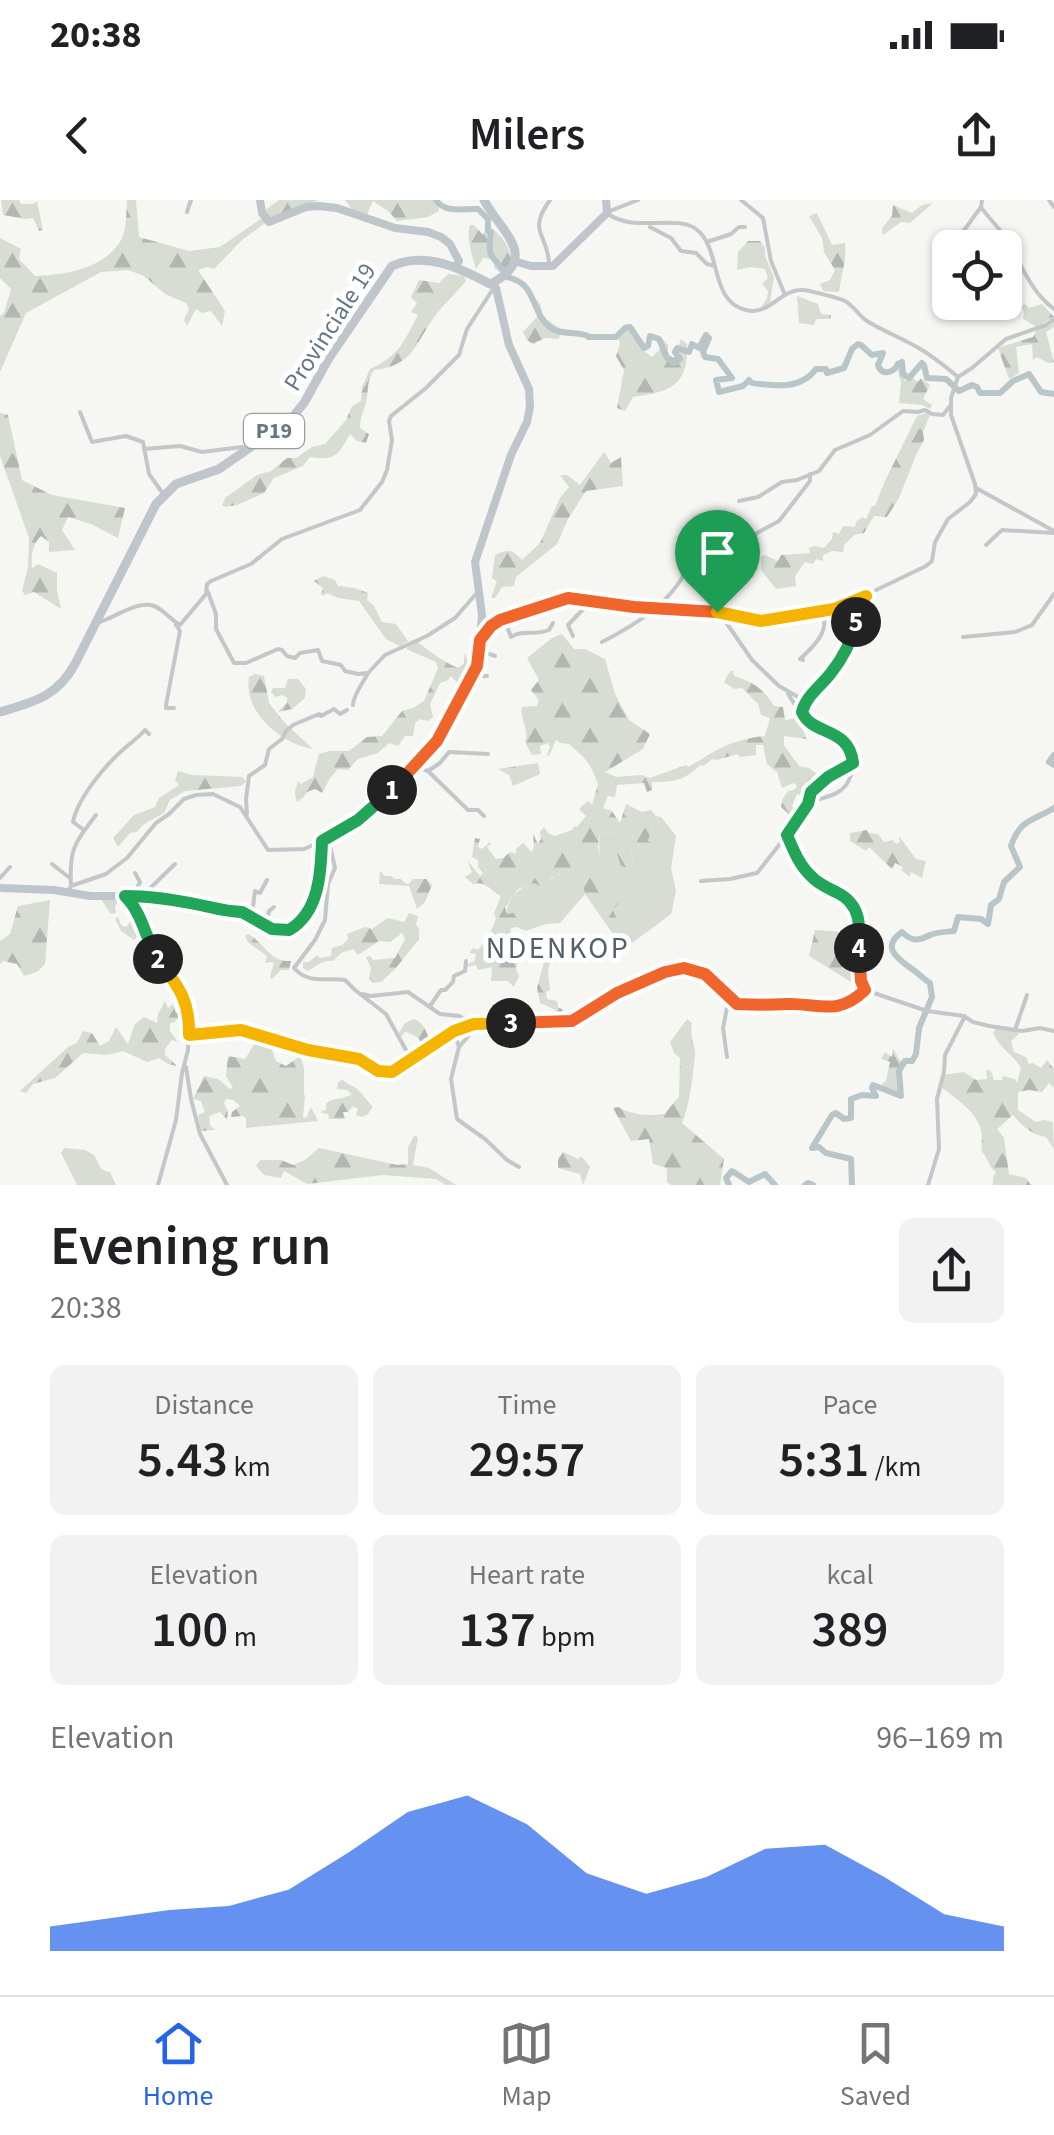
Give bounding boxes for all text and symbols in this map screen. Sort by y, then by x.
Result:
text: 20:38 [50,8,142,62]
text: Milers [469,103,585,167]
icon: back [50,108,105,163]
icon: share [949,108,1004,163]
map controls [932,230,1022,320]
button: locate [932,230,1022,320]
street label: Provinciale 19 [275,256,385,398]
road number: P19 [244,414,304,448]
pin [675,510,760,613]
icon: arrive [690,525,745,580]
pin: 5 [831,597,881,647]
text: 5 [849,602,863,642]
pin: 1 [367,765,417,815]
text: 1 [385,770,399,810]
pin: 4 [834,923,884,973]
district label: NDENKOP [486,927,630,970]
text: 4 [852,928,866,968]
pin: 2 [133,934,183,984]
text: 2 [151,939,165,979]
pin: 3 [486,998,536,1048]
text: 3 [504,1003,518,1043]
text: Evening run [50,1208,331,1286]
button: share [899,1218,1004,1323]
text: 20:38 [50,1285,122,1331]
text: Distance [154,1385,254,1425]
text: Time [498,1385,557,1425]
text: Pace [823,1385,877,1425]
text: 5.43 [137,1425,228,1496]
text: 29:57 [469,1425,585,1496]
text: 5:31 [778,1425,869,1496]
text: km [228,1447,271,1487]
text: /km [869,1447,922,1487]
text: Elevation [149,1555,259,1595]
text: Heart rate [469,1555,585,1595]
text: kcal [826,1555,874,1595]
text: 100 [151,1595,228,1666]
text: 137 [459,1595,536,1666]
text: 389 [812,1595,888,1666]
text: m [228,1617,257,1657]
text: bpm [536,1617,595,1657]
text: Elevation [50,1715,175,1761]
text: 96–169 m [876,1715,1004,1761]
tab: Home [143,2016,213,2116]
tab: Map [499,2016,554,2116]
tab: Saved [840,2016,911,2116]

